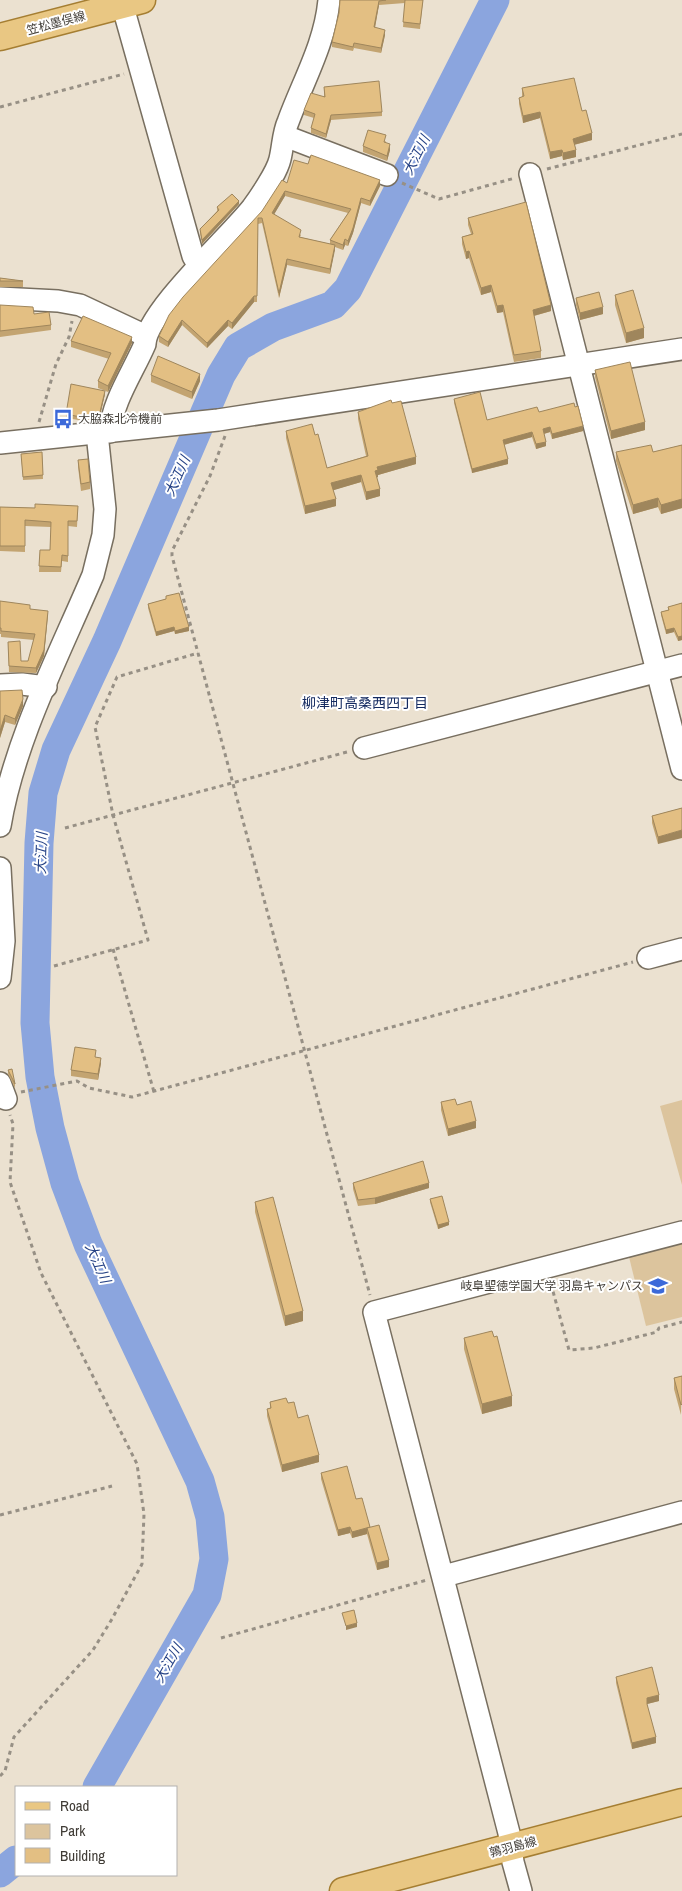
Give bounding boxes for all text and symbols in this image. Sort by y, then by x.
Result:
street label: 笠松墨俣線 [25,8,87,38]
water label: 大江川 [398,130,434,178]
bus stop icon: 大脇森北冷機前 [52,408,74,430]
place label: 大脇森北冷機前 [78,411,162,427]
water label: 大江川 [160,451,195,499]
district label: 柳津町高桑西四丁目 [302,694,428,712]
water label: 大江川 [31,830,51,874]
water label: 大江川 [81,1240,116,1288]
school or university icon: 岐阜聖徳学園大学 羽島キャンパス [647,1275,669,1297]
place label: 岐阜聖徳学園大学 羽島キャンパス [460,1278,643,1294]
water label: 大江川 [150,1639,187,1686]
legend [15,1786,178,1876]
text: Road [60,1795,89,1816]
text: Park [60,1820,86,1841]
street label: 鶉羽島線 [488,1833,538,1861]
text: Building [60,1845,105,1866]

